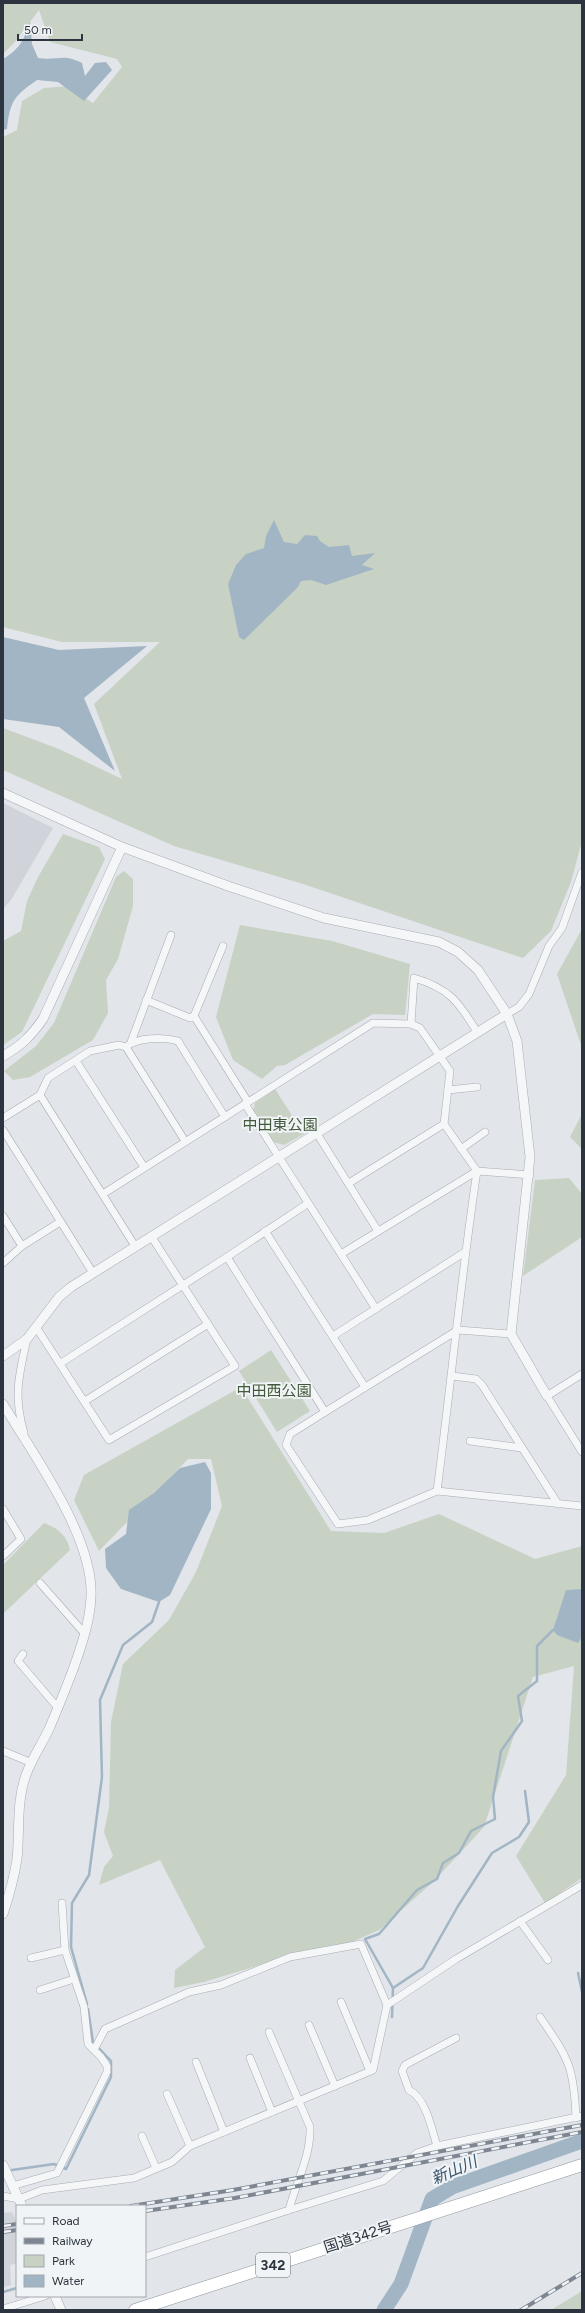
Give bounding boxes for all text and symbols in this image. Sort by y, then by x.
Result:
scale bar [18,16,82,42]
text: 50 m [24,23,52,37]
park label: 中田東公園 [242,1116,318,1134]
park label: 中田西公園 [236,1382,312,1400]
water label: 新山川 [428,2151,482,2188]
legend [16,2205,146,2297]
text: Road [52,2214,80,2228]
street label: 国道342号 [322,2217,394,2257]
text: Railway [52,2234,93,2248]
road number: 342 [256,2253,290,2277]
text: Park [52,2254,75,2268]
text: Water [52,2274,84,2288]

